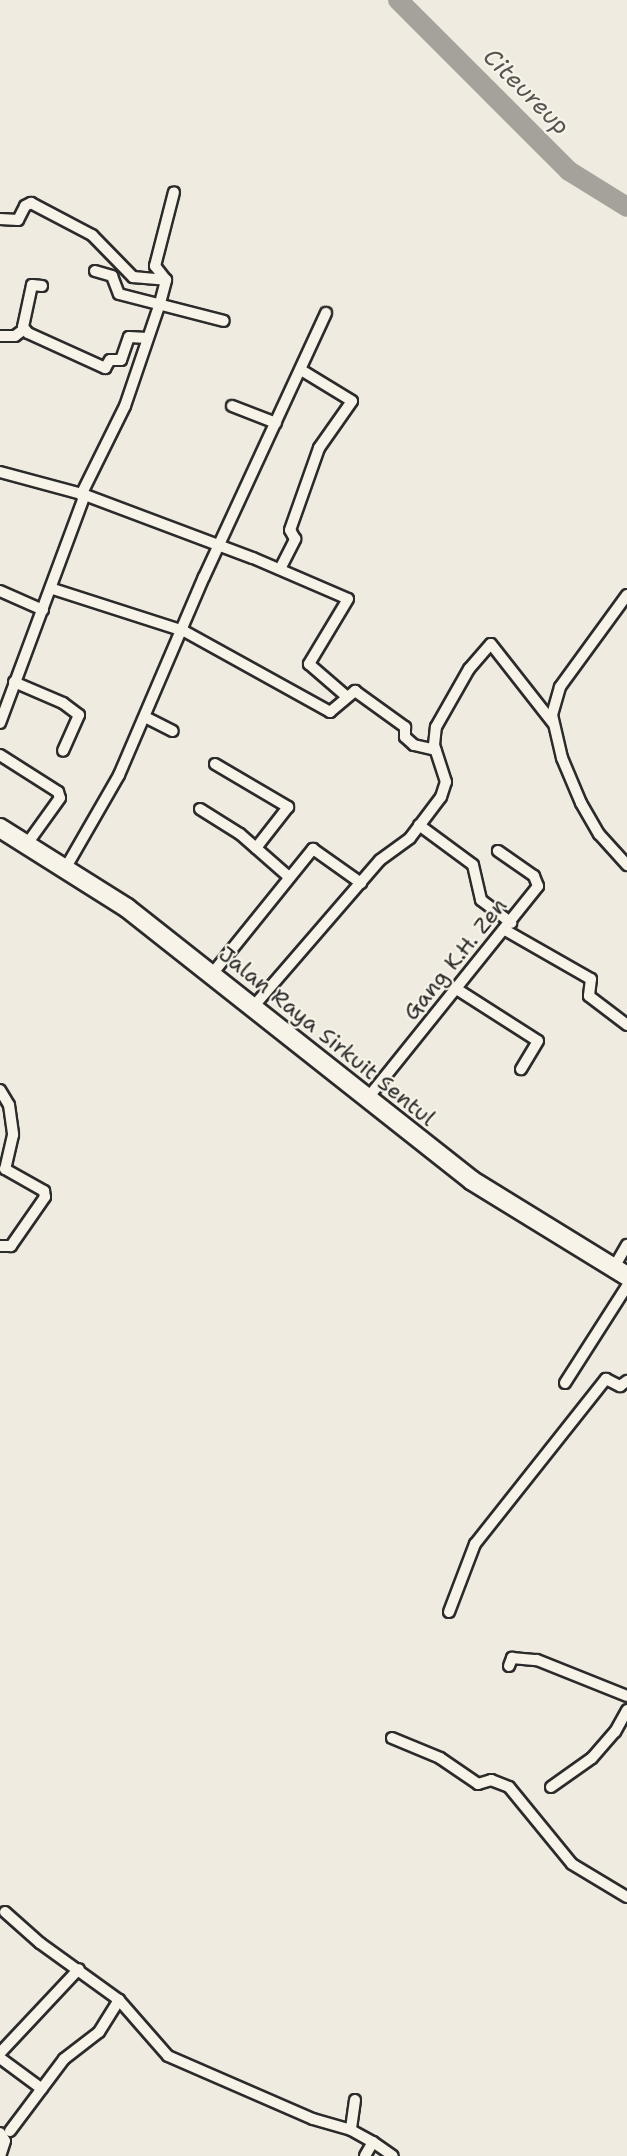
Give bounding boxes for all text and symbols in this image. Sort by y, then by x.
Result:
water label: Citeureup [477,43,575,141]
street label: Gang K.H. Zen [398,893,512,1025]
street label: Jalan Raya Sirkuit Sentul [213,940,441,1132]

